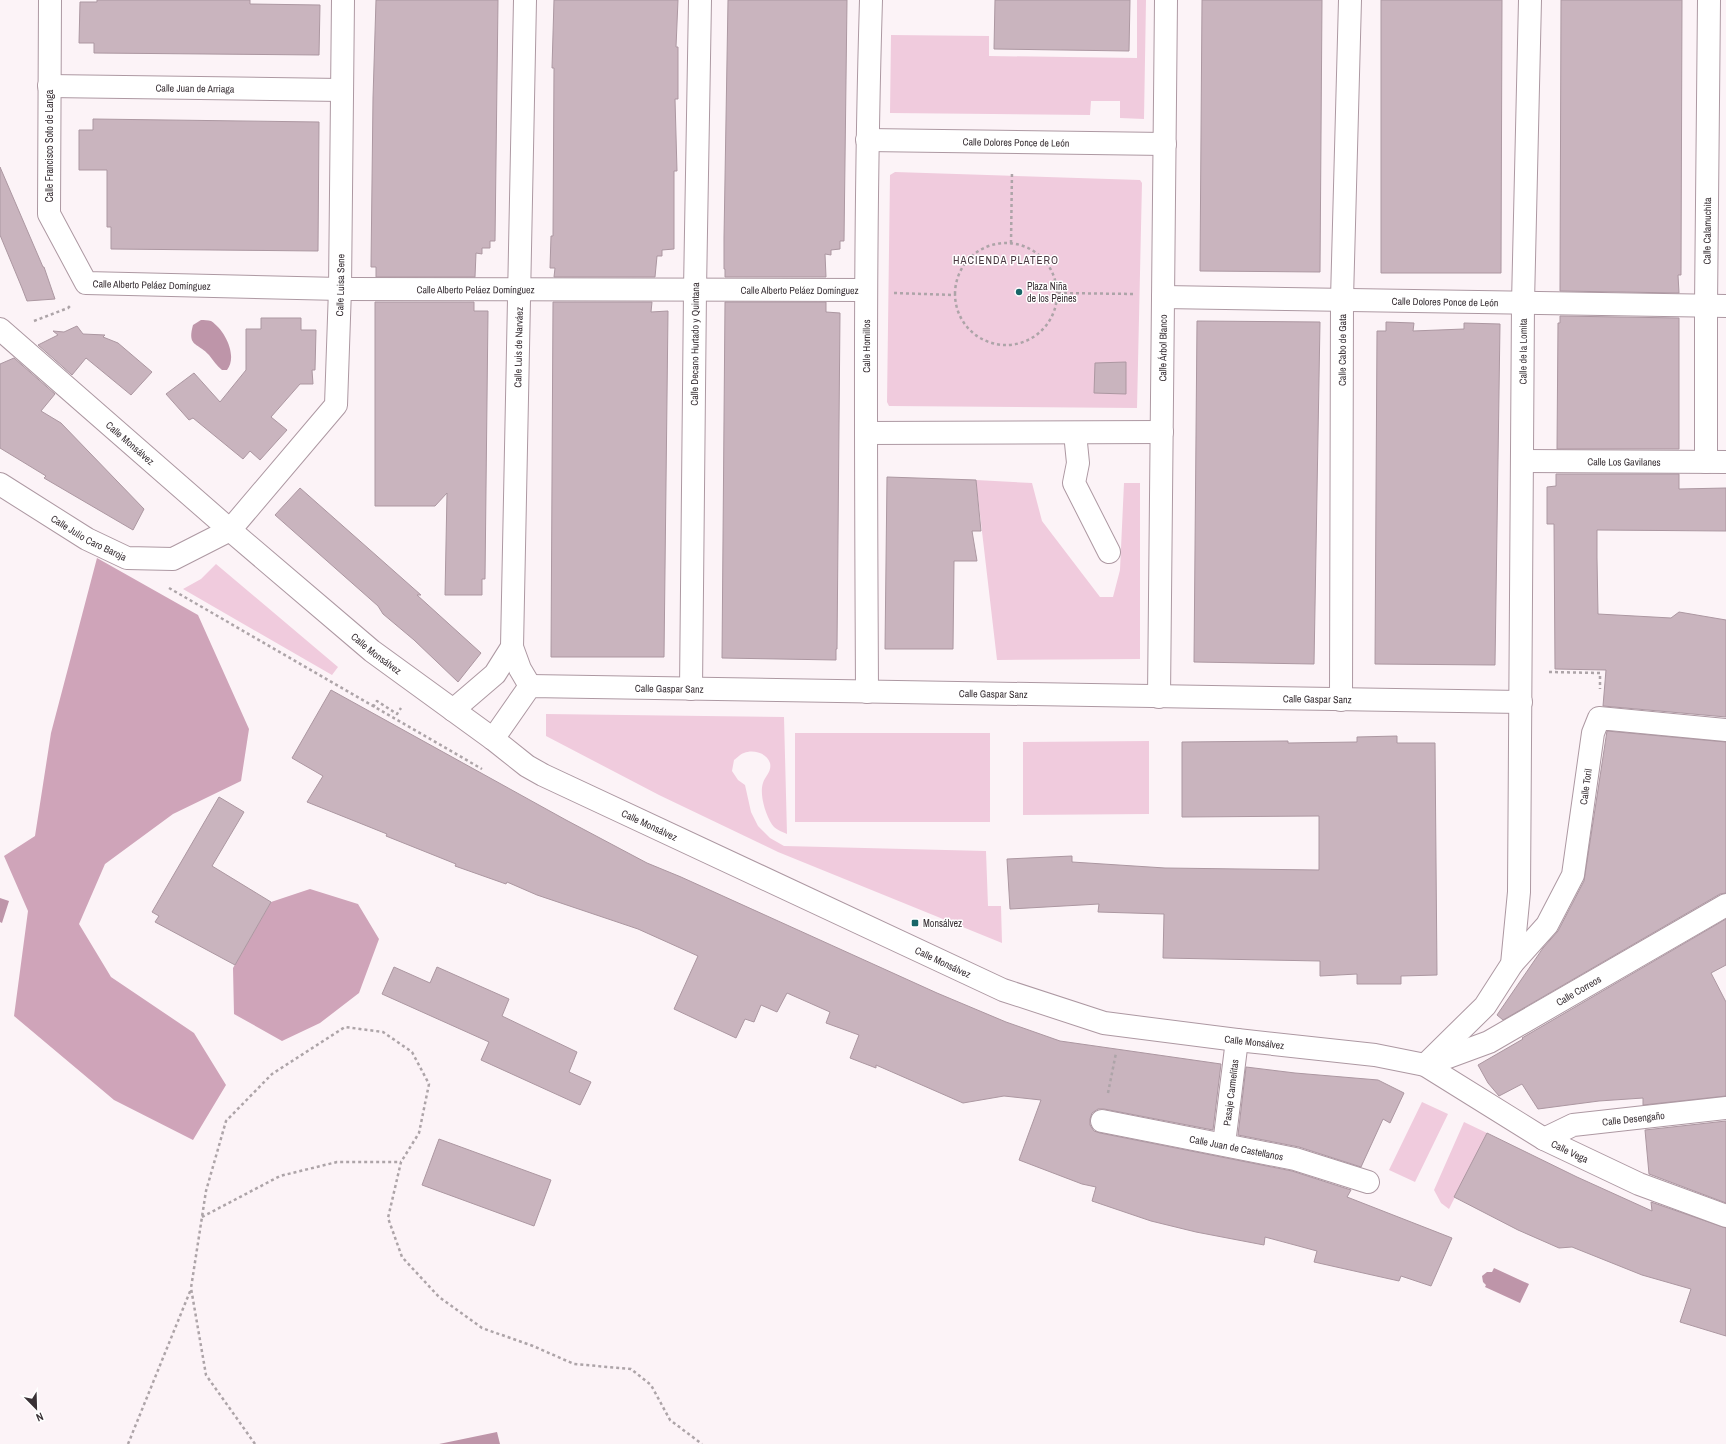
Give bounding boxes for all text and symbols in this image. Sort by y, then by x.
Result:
street label: Calle Juan de Arriaga [155,81,235,96]
street label: Calle Francisco Soto de Langa [43,89,56,202]
street label: Calle Dolores Ponce de León [963,135,1069,150]
street label: Calle Calamuchita [1700,197,1714,265]
street label: Calle Luisa Sene [333,253,347,317]
district label: HACIENDA PLATERO [953,253,1059,267]
street label: Calle Alberto Peláez Domínguez [92,277,211,293]
place label: Plaza Niña de los Peines [1027,280,1077,305]
street label: Calle Decano Hurtado y Quintana [688,282,702,406]
street label: Calle Alberto Peláez Domínguez [417,283,535,296]
street label: Calle Alberto Peláez Domínguez [741,284,859,297]
marker: Plaza Niña de los Peines [1014,287,1024,297]
street label: Calle Dolores Ponce de León [1391,295,1498,309]
street label: Calle Luis de Narváez [511,307,526,388]
street label: Calle Árbol Blanco [1156,314,1170,382]
street label: Calle Cabo de Gata [1336,314,1349,386]
street label: Calle de la Lomita [1516,318,1530,385]
street label: Calle Hornillos [860,319,873,373]
street label: Calle Monsálvez [103,419,157,468]
street label: Calle Los Gavilanes [1587,455,1661,469]
street label: Calle Julio Caro Baroja [48,512,129,564]
street label: Calle Monsálvez [348,630,404,677]
street label: Calle Gaspar Sanz [635,682,704,696]
street label: Calle Gaspar Sanz [959,687,1028,701]
street label: Calle Gaspar Sanz [1283,692,1352,706]
street label: Calle Toril [1577,768,1595,806]
street label: Calle Monsálvez [619,807,679,844]
place label: Monsálvez [923,917,962,930]
marker: Monsálvez [910,918,920,928]
street label: Calle Monsálvez [913,944,973,981]
street label: Calle Correos [1554,973,1604,1009]
street label: Calle Monsálvez [1224,1032,1285,1052]
street label: Pasaje Carmelitas [1220,1058,1242,1127]
street label: Calle Desengaño [1601,1109,1666,1129]
street label: Calle Juan de Castellanos [1188,1132,1284,1164]
street label: Calle Vega [1549,1137,1591,1166]
north arrow [16,1388,56,1428]
text: N [34,1409,46,1425]

